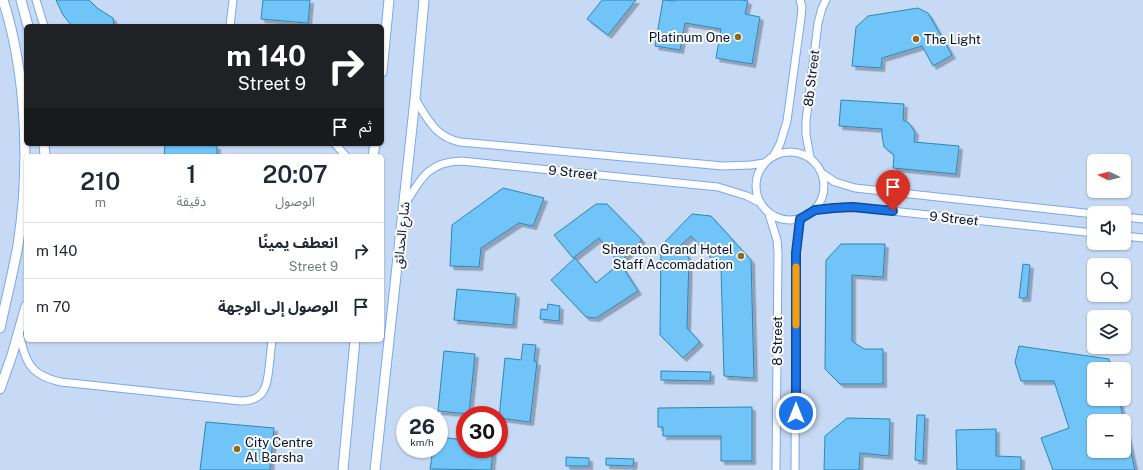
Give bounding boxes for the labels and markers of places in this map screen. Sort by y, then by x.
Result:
place label: Platinum One [649,30,730,45]
marker: Platinum One [733,32,743,42]
place label: The Light [924,32,981,47]
marker: The Light [911,34,921,44]
pin [876,170,910,211]
place label: Sheraton Grand Hotel Staff Accomadation [602,242,733,272]
marker: Sheraton Grand Hotel Staff Accomadation [736,251,746,261]
place label: City Centre Al Barsha [245,435,313,465]
marker: City Centre Al Barsha [232,444,242,454]

